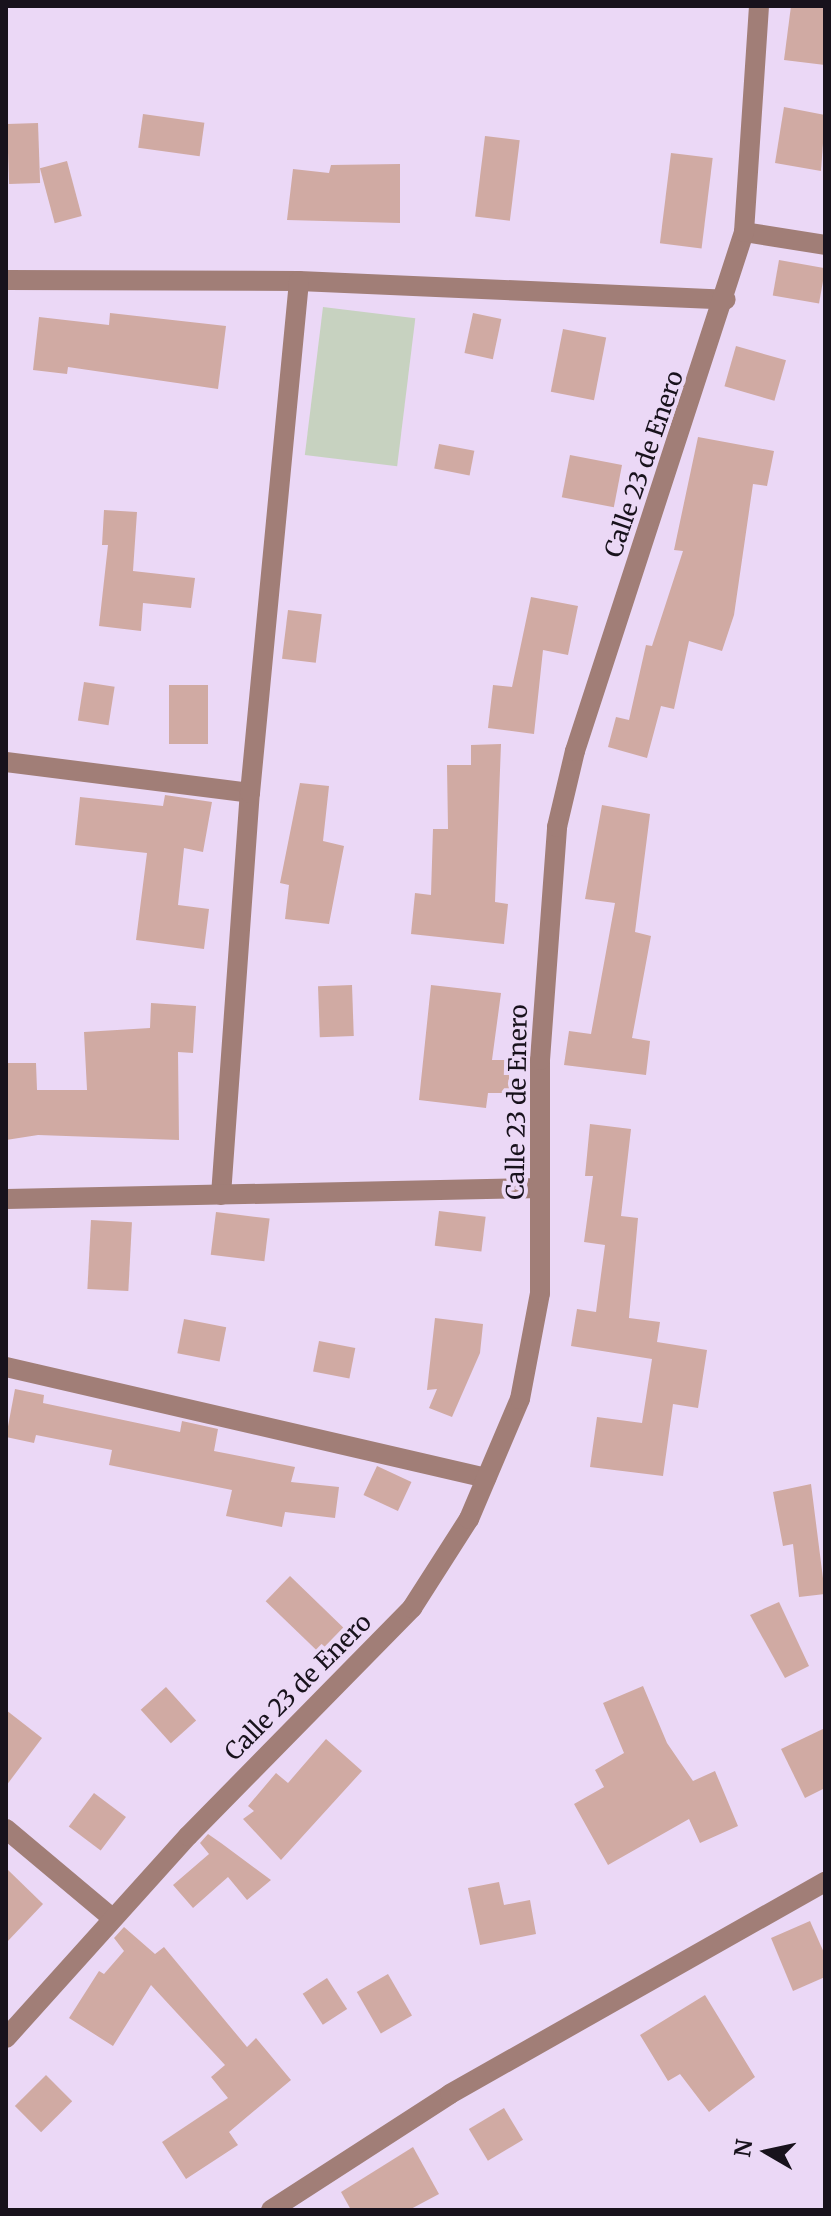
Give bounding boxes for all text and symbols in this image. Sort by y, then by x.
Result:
street label: Calle 23 de Enero [599,367,689,561]
street label: Calle 23 de Enero [501,1004,533,1200]
street label: Calle 23 de Enero [219,1608,377,1766]
north arrow [727,2112,807,2192]
text: N [728,2137,758,2159]

